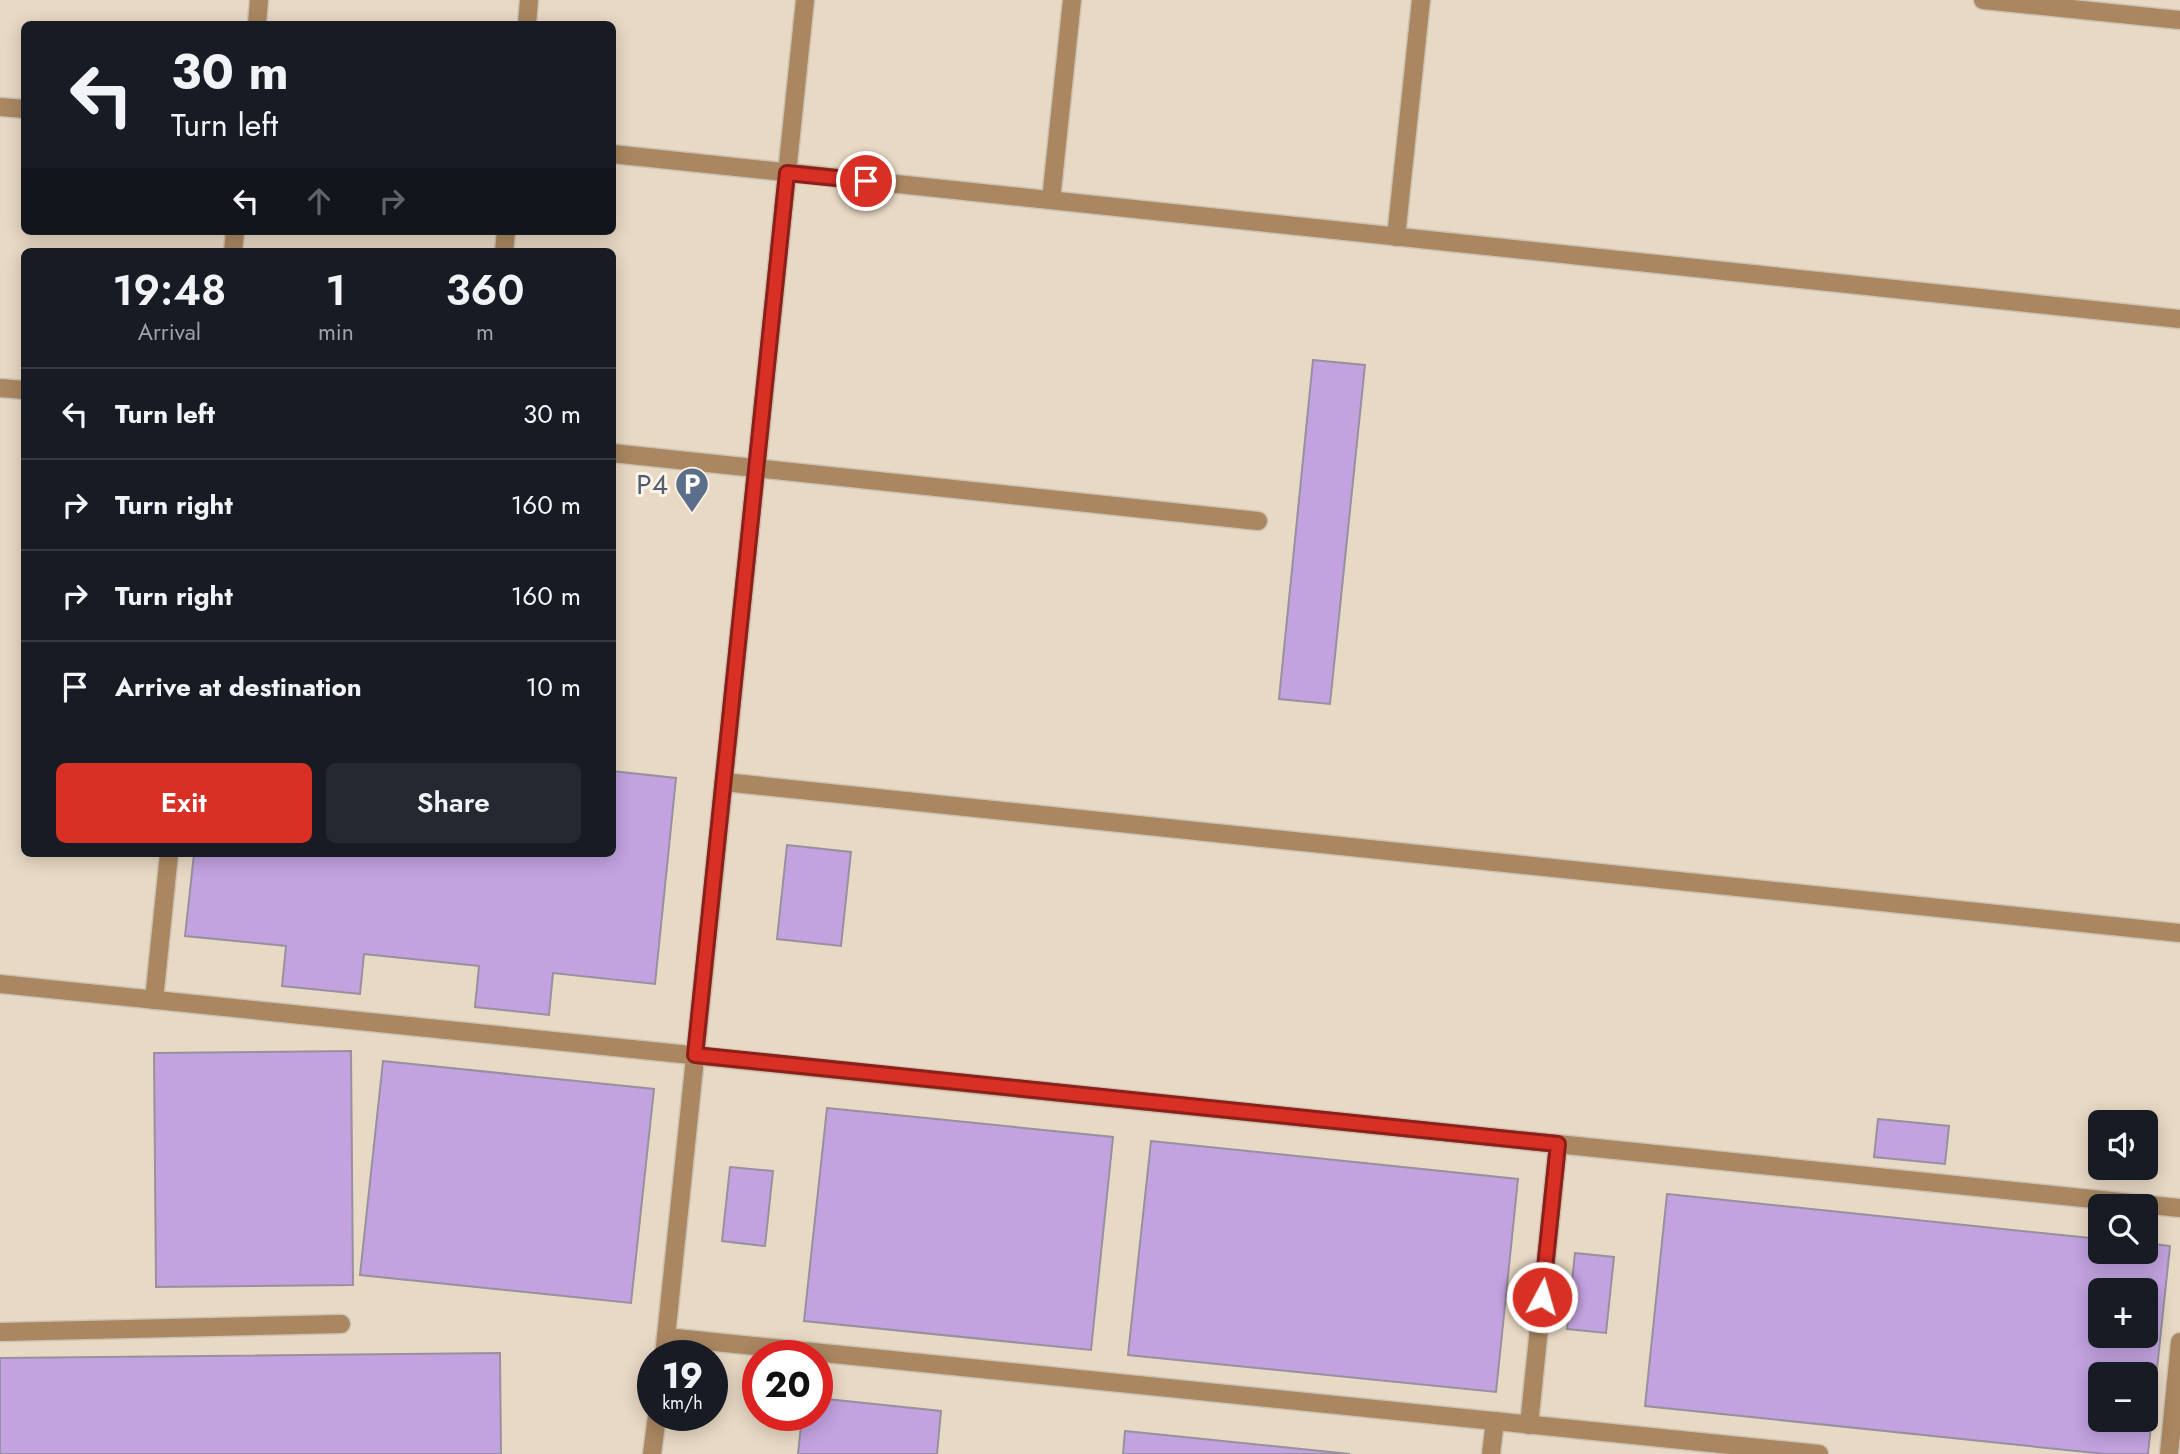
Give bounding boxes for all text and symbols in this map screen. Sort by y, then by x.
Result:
text: 30 m [171,37,289,107]
icon: left [56,49,147,140]
text: Turn left [171,102,278,148]
pin [836,151,896,211]
icon: arrive [847,162,885,200]
icon: left [227,182,265,220]
icon: ahead [300,182,338,220]
icon: right [373,182,411,220]
text: 19:48 [113,260,226,321]
text: 1 [326,260,346,321]
text: 360 [445,260,524,321]
text: Arrival [138,315,201,349]
text: min [318,315,354,349]
text: m [476,315,494,349]
icon: left [56,395,94,433]
text: Turn left [115,395,215,433]
text: 30 m [523,395,581,433]
place label: P4 [636,464,668,505]
parking icon: P4 [673,465,711,514]
icon: right [56,486,94,524]
text: Turn right [115,486,233,524]
text: 160 m [511,486,581,524]
icon: right [56,577,94,615]
text: Turn right [115,577,233,615]
text: 160 m [511,577,581,615]
icon: arrive [56,668,94,706]
text: Arrive at destination [115,668,362,706]
text: 10 m [526,668,581,706]
button: Exit [56,763,312,843]
button: Share [326,763,581,843]
map controls [2088,1110,2158,1432]
button: sound [2088,1110,2158,1180]
button: search [2088,1194,2158,1264]
position arrow [1505,1260,1579,1334]
button: + [2088,1278,2158,1348]
speed limit sign: 20 [742,1340,833,1431]
text: 19 [662,1351,703,1401]
button: − [2088,1362,2158,1432]
text: km/h [662,1390,703,1416]

